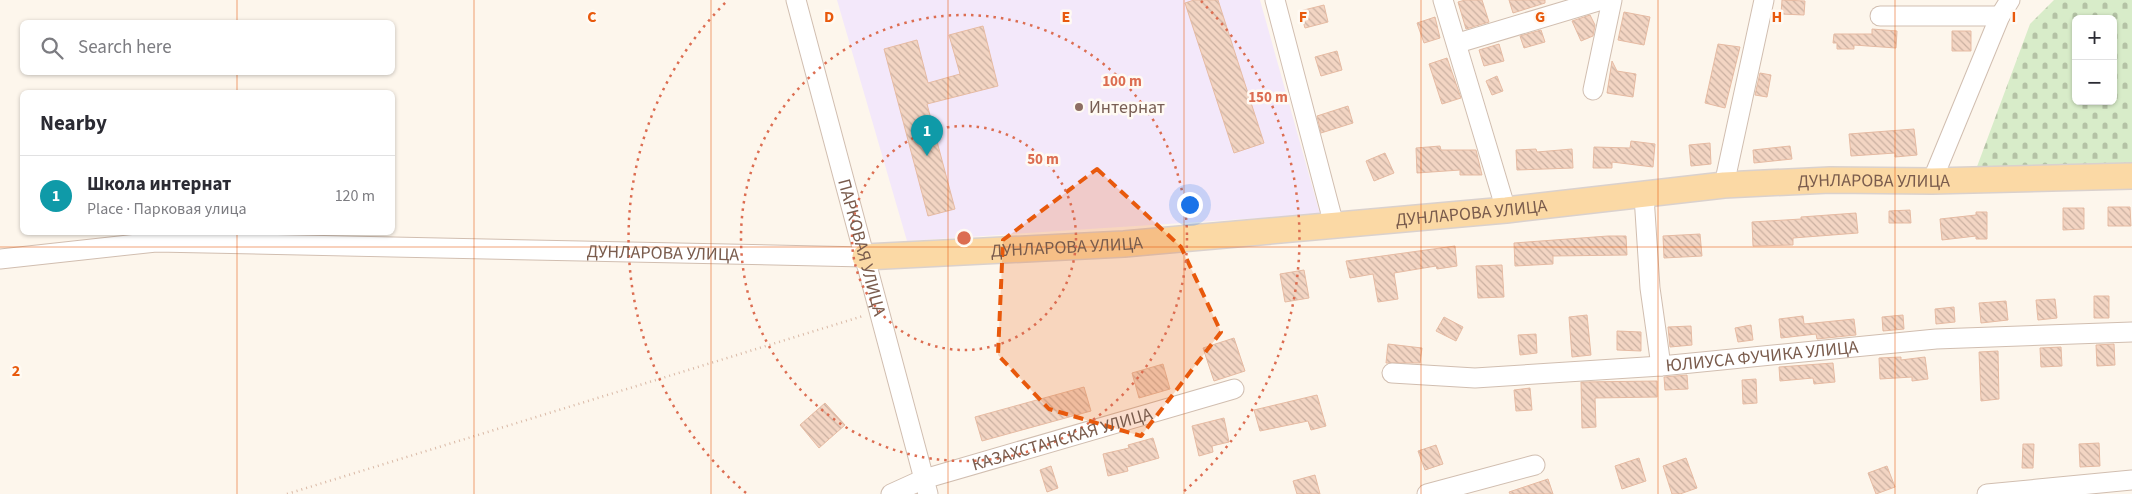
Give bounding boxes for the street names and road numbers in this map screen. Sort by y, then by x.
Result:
street label: ДУНЛАРОВА УЛИЦА [1797,168,1950,195]
street label: ПАРКОВАЯ УЛИЦА [831,176,892,319]
street label: ДУНЛАРОВА УЛИЦА [1394,193,1549,233]
street label: ДУНЛАРОВА УЛИЦА [990,230,1144,264]
street label: ДУНЛАРОВА УЛИЦА [586,239,740,267]
street label: ЮЛИУСА ФУЧИКА УЛИЦА [1665,335,1860,378]
street label: КАЗАХСТАНСКАЯ УЛИЦА [969,401,1156,477]

